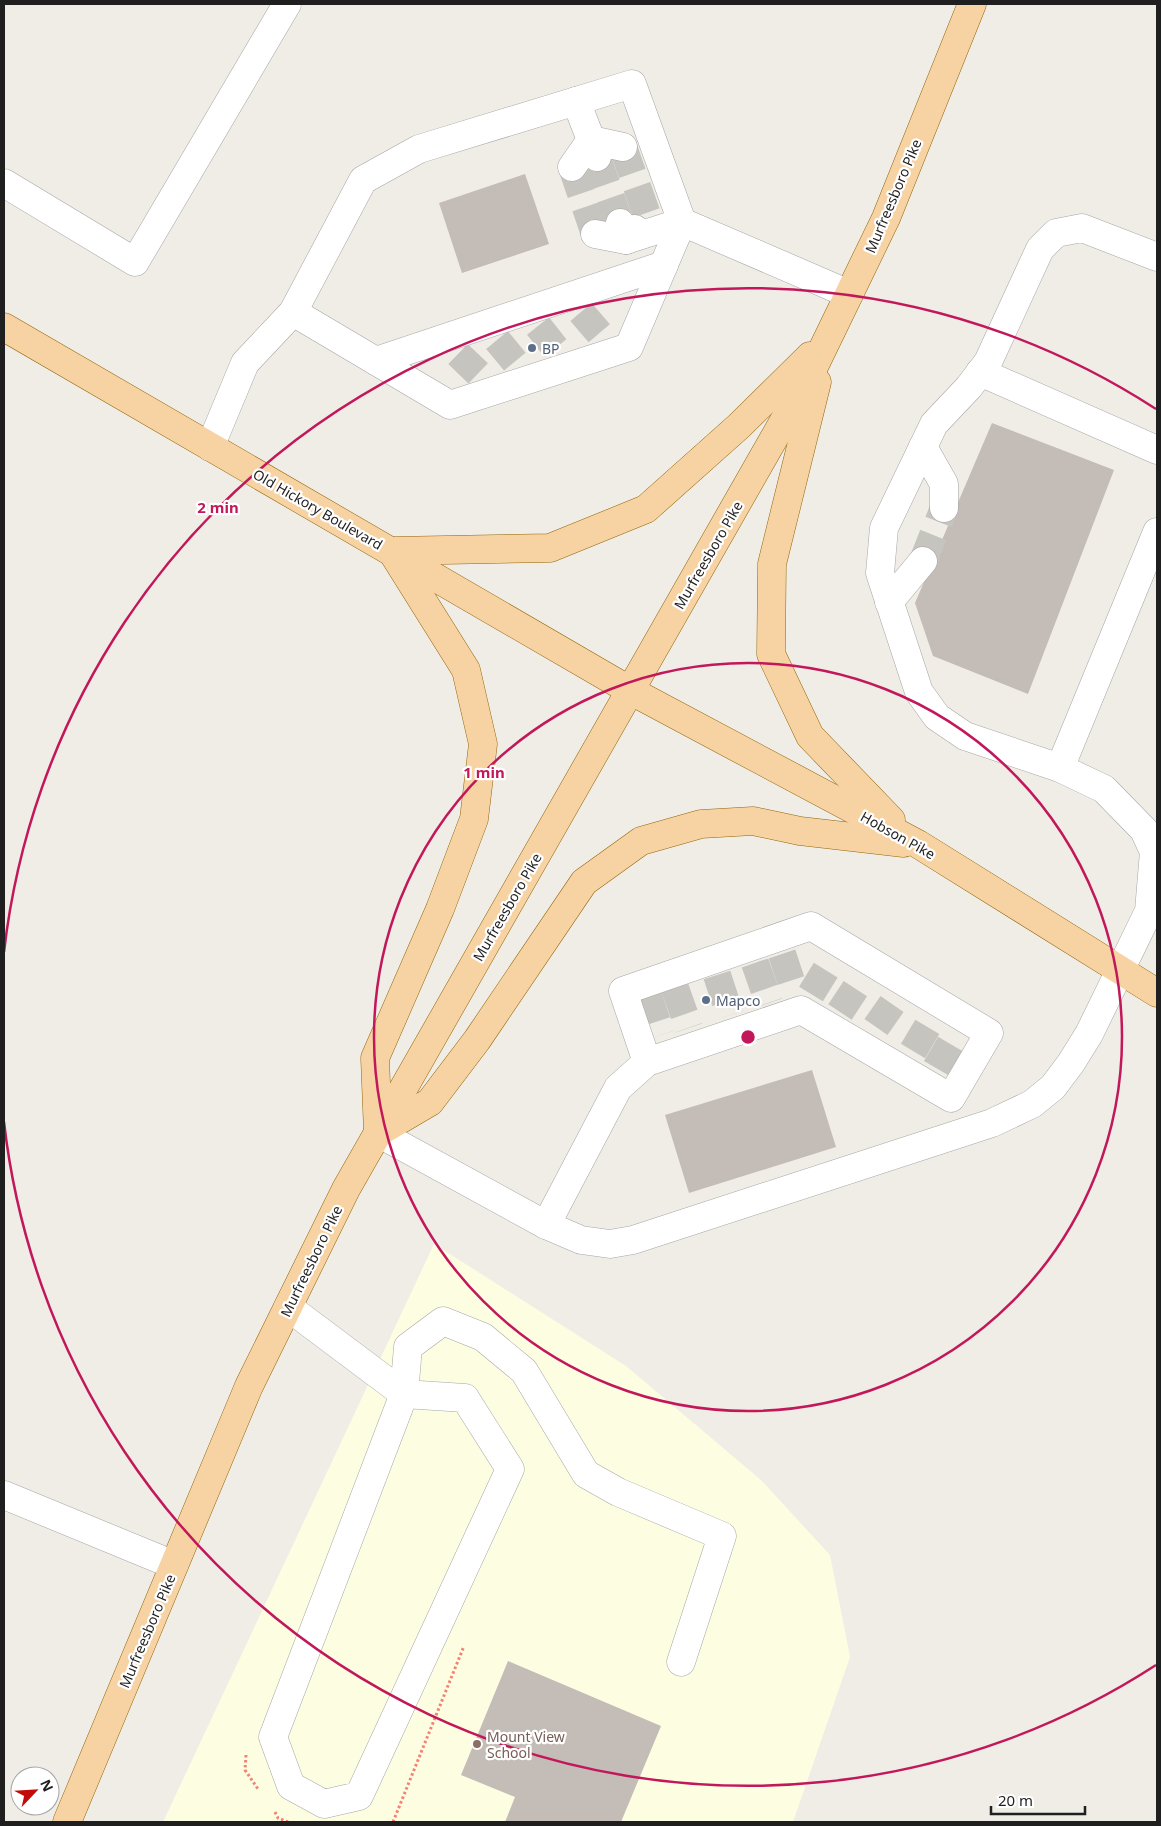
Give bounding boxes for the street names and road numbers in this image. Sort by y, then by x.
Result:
street label: Murfreesboro Pike [860,136,926,256]
street label: Old Hickory Boulevard [250,464,386,554]
street label: Murfreesboro Pike [669,497,747,613]
street label: Hobson Pike [857,807,939,863]
street label: Murfreesboro Pike [468,849,546,965]
street label: Murfreesboro Pike [276,1202,346,1320]
street label: Murfreesboro Pike [114,1571,180,1691]

